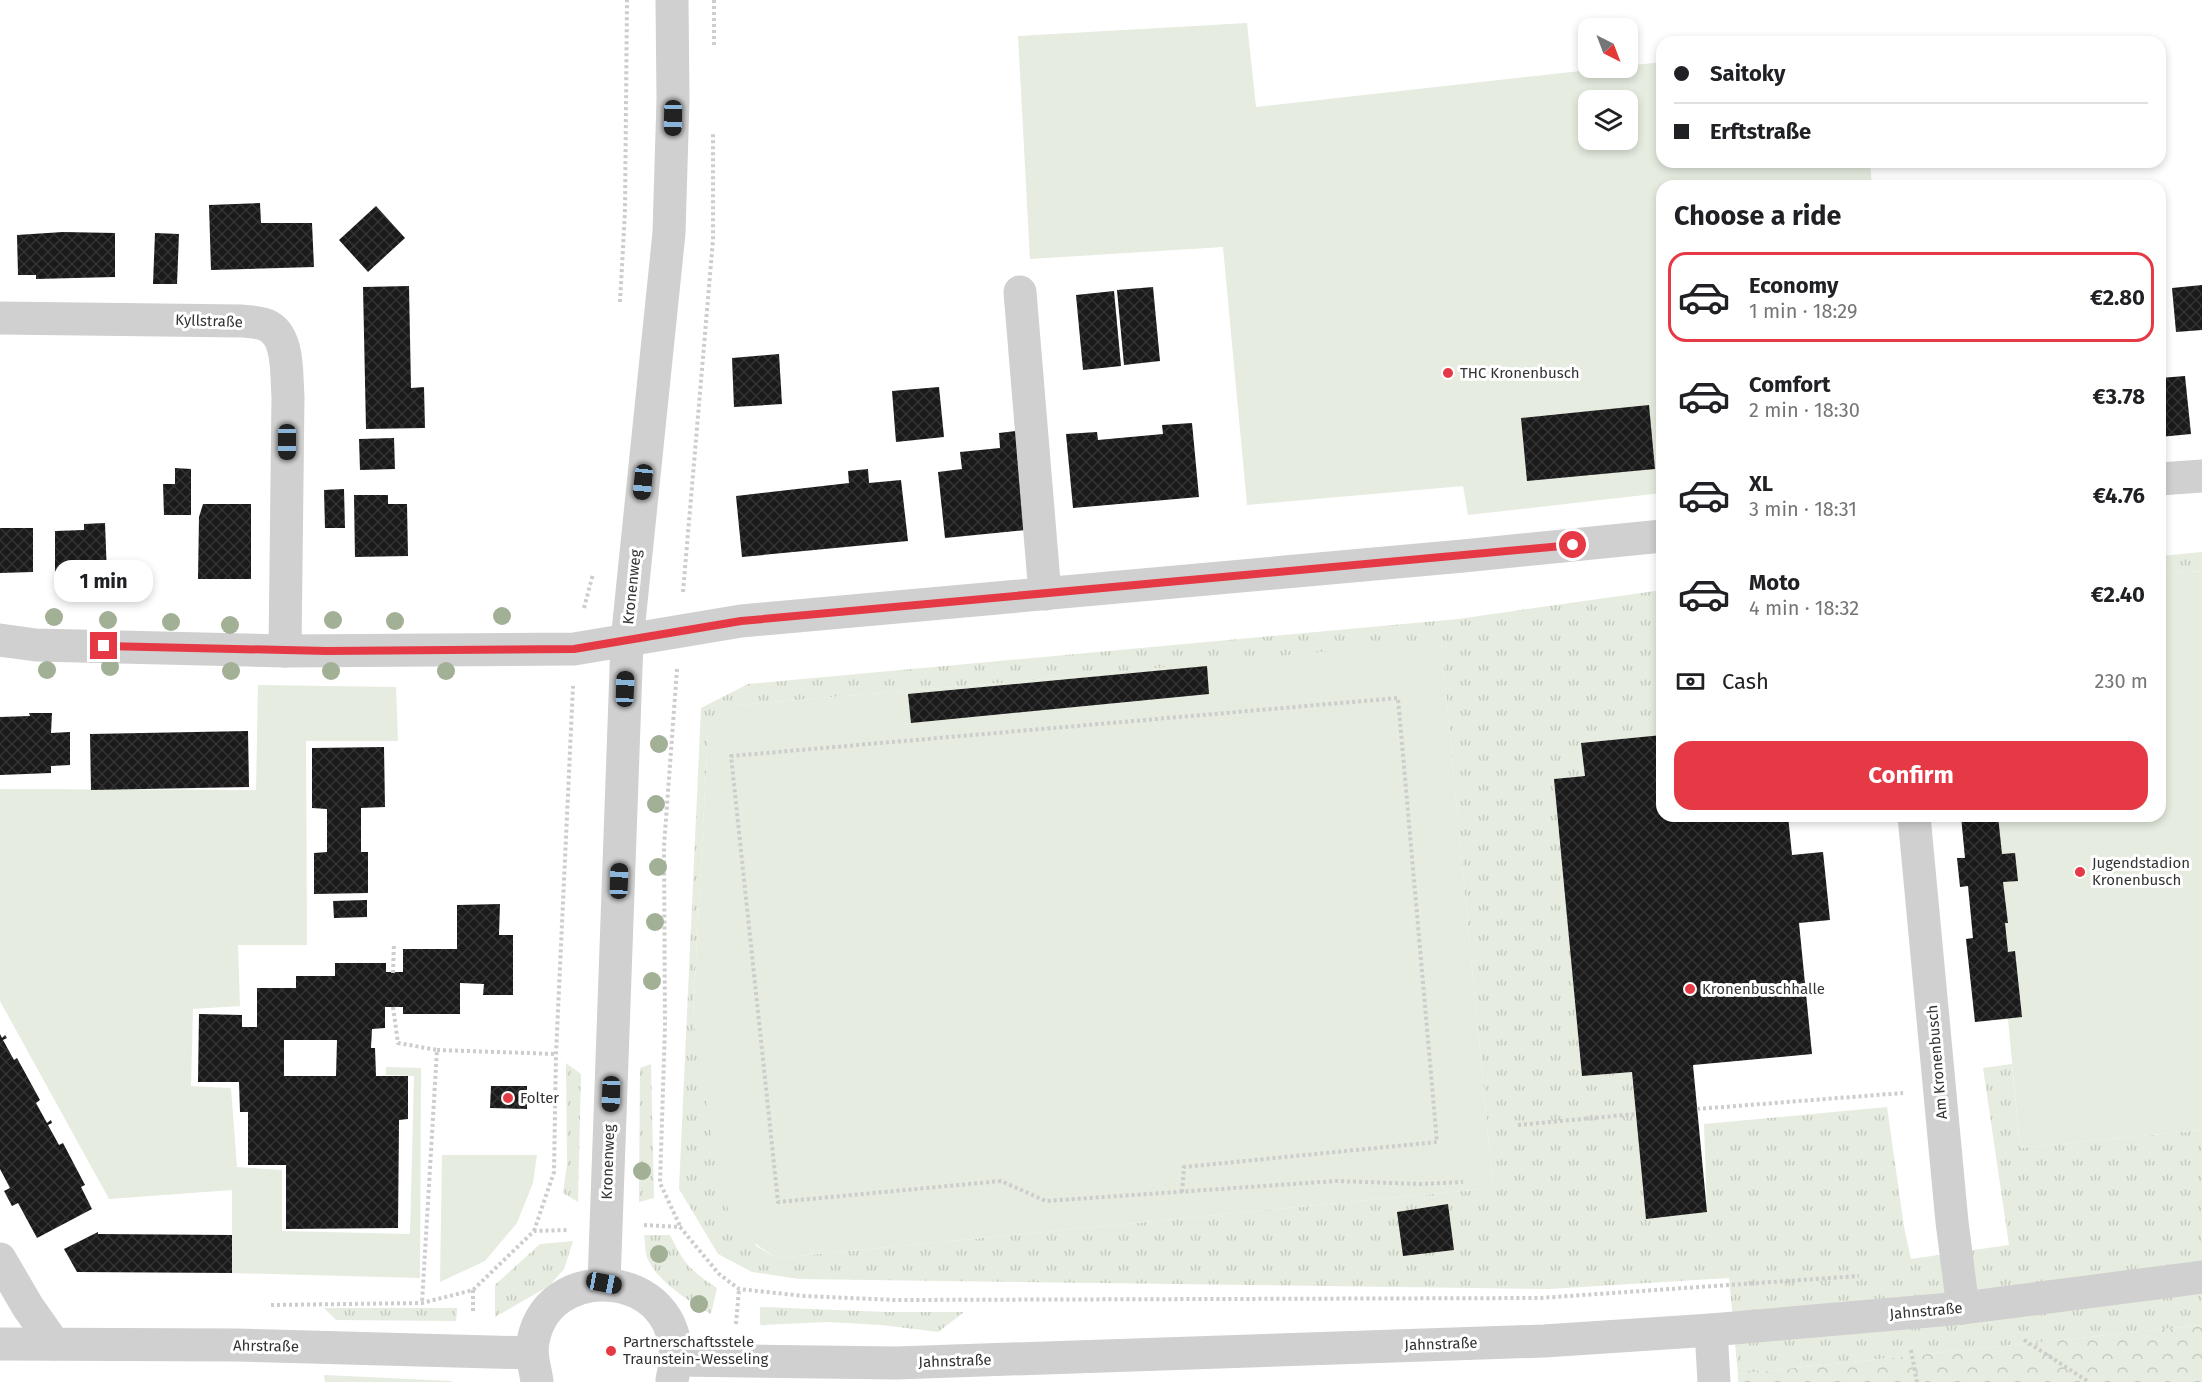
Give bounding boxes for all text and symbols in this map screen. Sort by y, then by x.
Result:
north arrow [1578,18,1638,78]
map controls [1578,18,1638,150]
text: Saitoky [1710,60,1785,87]
button: layers [1578,90,1638,150]
car [664,100,682,136]
text: Erftstraße [1710,118,1811,145]
text: Choose a ride [1674,200,1841,232]
icon: car [1677,270,1731,324]
text: Economy [1749,272,1838,299]
text: €2.80 [2090,284,2145,311]
text: 1 min · 18:29 [1749,299,1858,323]
street label: Kyllstraße [175,311,243,331]
place label: THC Kronenbusch [1460,364,1580,382]
marker: THC Kronenbusch [1441,366,1455,380]
icon: car [1677,369,1731,423]
text: Comfort [1749,371,1830,398]
text: €3.78 [2093,383,2145,410]
text: 2 min · 18:30 [1749,398,1860,422]
car [278,424,296,460]
car [632,463,654,501]
icon: car [1677,468,1731,522]
text: XL [1749,470,1773,497]
text: €4.76 [2093,482,2145,509]
text: 3 min · 18:31 [1749,497,1857,521]
route start [1559,531,1586,558]
street label: Kronenweg [619,548,645,625]
callout: 1 min [54,559,154,601]
icon: car [1677,567,1731,621]
text: 1 min [79,569,128,593]
text: Moto [1749,569,1800,596]
text: €2.40 [2091,581,2145,608]
text: 4 min · 18:32 [1749,596,1859,620]
route end [90,632,117,659]
icon: cash [1674,665,1707,698]
text: Cash [1722,668,1769,695]
text: 230 m [2095,669,2148,693]
car [615,671,635,707]
button: Confirm [1674,741,2148,810]
place label: Jugendstadion Kronenbusch [2092,854,2190,889]
car [609,863,629,899]
marker: Jugendstadion Kronenbusch [2073,865,2087,879]
place label: Kronenbuschhalle [1702,980,1825,998]
marker: Kronenbuschhalle [1683,982,1697,996]
street label: Am Kronenbusch [1923,1004,1951,1120]
car [601,1076,621,1112]
place label: Folter [520,1089,559,1107]
marker: Folter [501,1091,515,1105]
street label: Kronenweg [598,1124,618,1200]
car [585,1271,623,1295]
street label: Jahnstraße [1889,1299,1963,1323]
place label: Partnerschaftsstele Traunstein-Wesseling [623,1333,769,1368]
street label: Jahnstraße [1404,1334,1478,1354]
street label: Ahrstraße [233,1336,299,1356]
marker: Partnerschaftsstele Traunstein-Wesseling [604,1344,618,1358]
street label: Jahnstraße [918,1351,992,1371]

